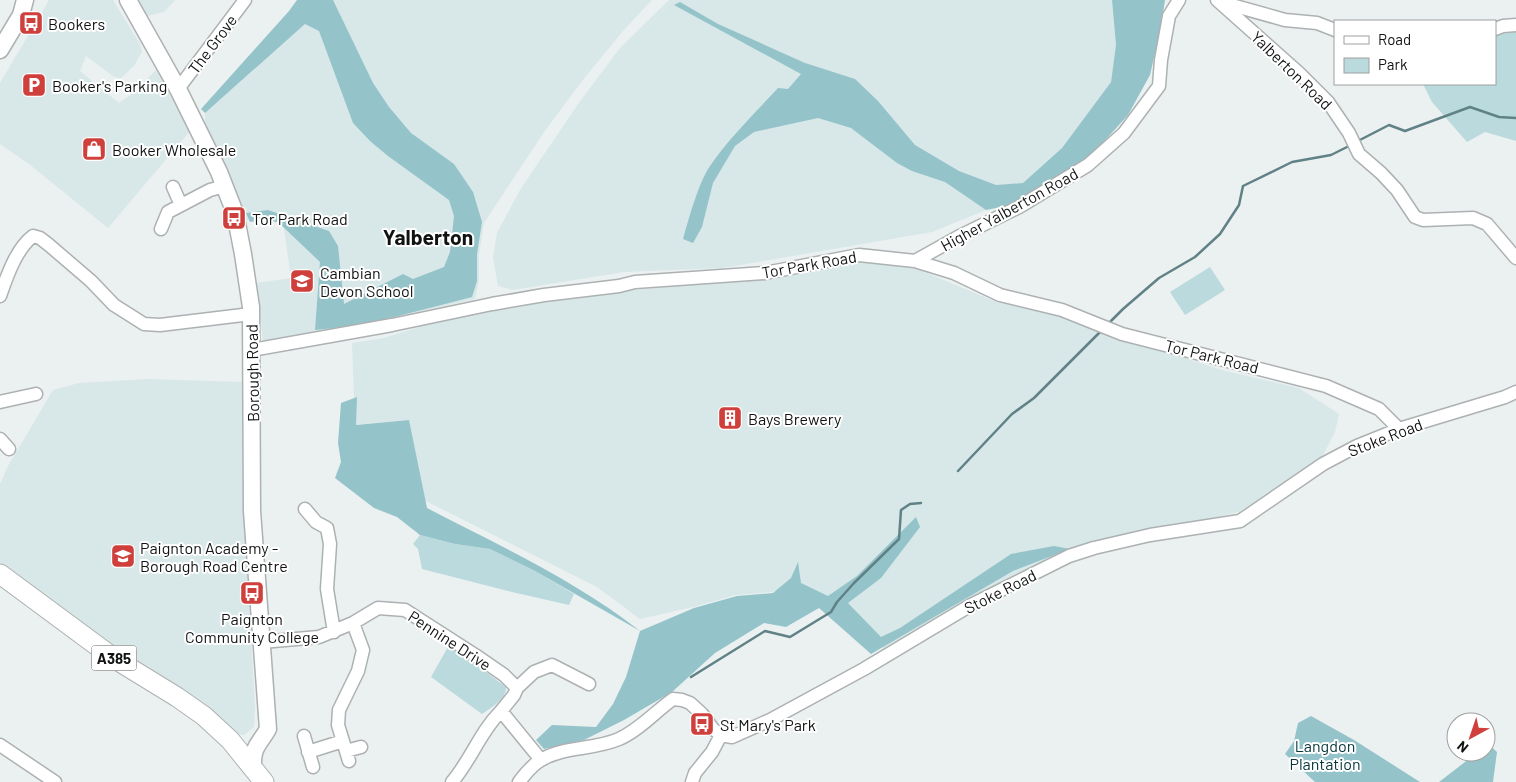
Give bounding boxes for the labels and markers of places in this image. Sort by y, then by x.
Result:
bus stop icon: Bookers [18,10,44,36]
place label: Bookers [48,14,105,33]
parking icon: Booker's Parking [21,72,47,98]
place label: Booker's Parking [52,76,167,95]
shop icon: Booker Wholesale [81,136,107,162]
place label: Booker Wholesale [112,140,236,159]
bus stop icon: Tor Park Road [221,205,247,231]
place label: Tor Park Road [252,209,348,228]
place label: Cambian Devon School [320,263,413,300]
school or university icon: Cambian Devon School [289,268,315,294]
building icon: Bays Brewery [717,405,743,431]
place label: Bays Brewery [748,409,842,428]
place label: Paignton Academy - Borough Road Centre [140,538,288,575]
school or university icon: Paignton Academy - Borough Road Centre [110,543,136,569]
bus stop icon: Paignton Community College [239,580,265,606]
place label: Paignton Community College [185,609,319,646]
bus stop icon: St Mary's Park [689,711,715,737]
place label: St Mary's Park [720,715,816,734]

